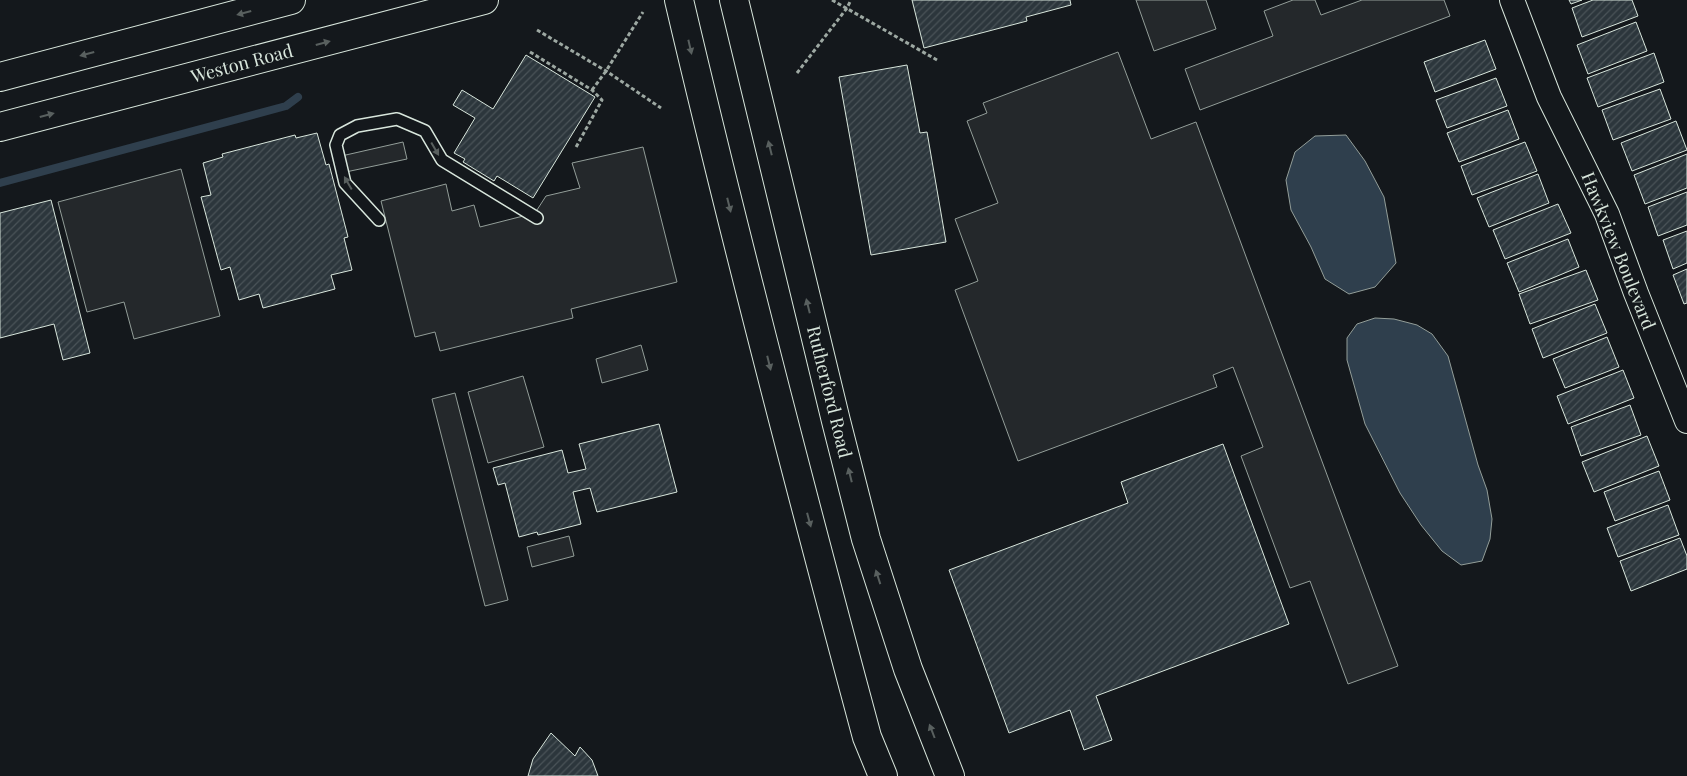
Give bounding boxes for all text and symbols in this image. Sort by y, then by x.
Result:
one-way arrow [236,9,251,17]
street label: Weston Road [187,38,296,88]
one-way arrow [315,38,330,46]
one-way arrow [686,40,694,55]
one-way arrow [79,51,94,59]
one-way arrow [40,111,55,119]
one-way arrow [766,140,774,155]
one-way arrow [431,143,440,156]
street label: Hawkview Boulevard [1576,168,1662,334]
one-way arrow [343,176,352,189]
one-way arrow [725,198,733,213]
one-way arrow [804,298,812,313]
street label: Rutherford Road [802,323,858,461]
one-way arrow [765,355,773,370]
one-way arrow [846,468,854,483]
one-way arrow [805,513,813,528]
one-way arrow [874,569,882,584]
one-way arrow [928,723,935,738]

